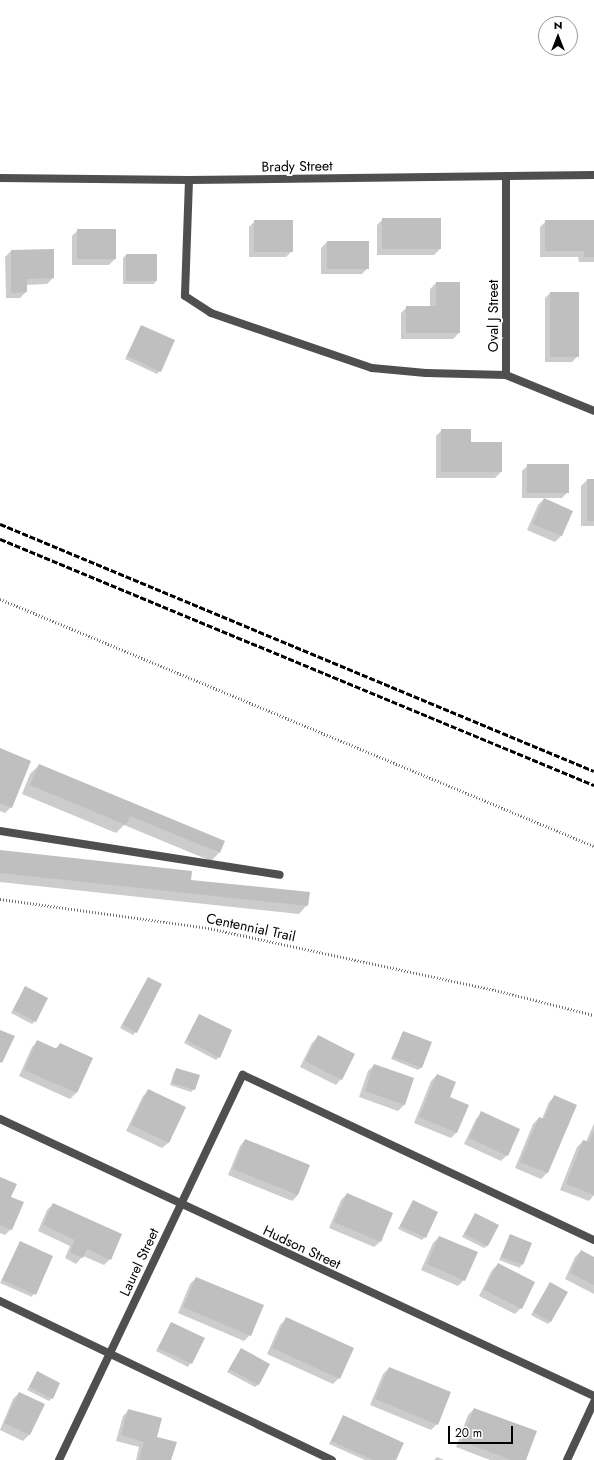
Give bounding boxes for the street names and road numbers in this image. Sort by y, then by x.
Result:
street label: Brady Street [261,157,333,175]
street label: Oval J Street [485,280,501,352]
street label: Centennial Trail [205,909,297,945]
street label: Hudson Street [261,1222,343,1272]
street label: Laurel Street [116,1225,162,1299]

